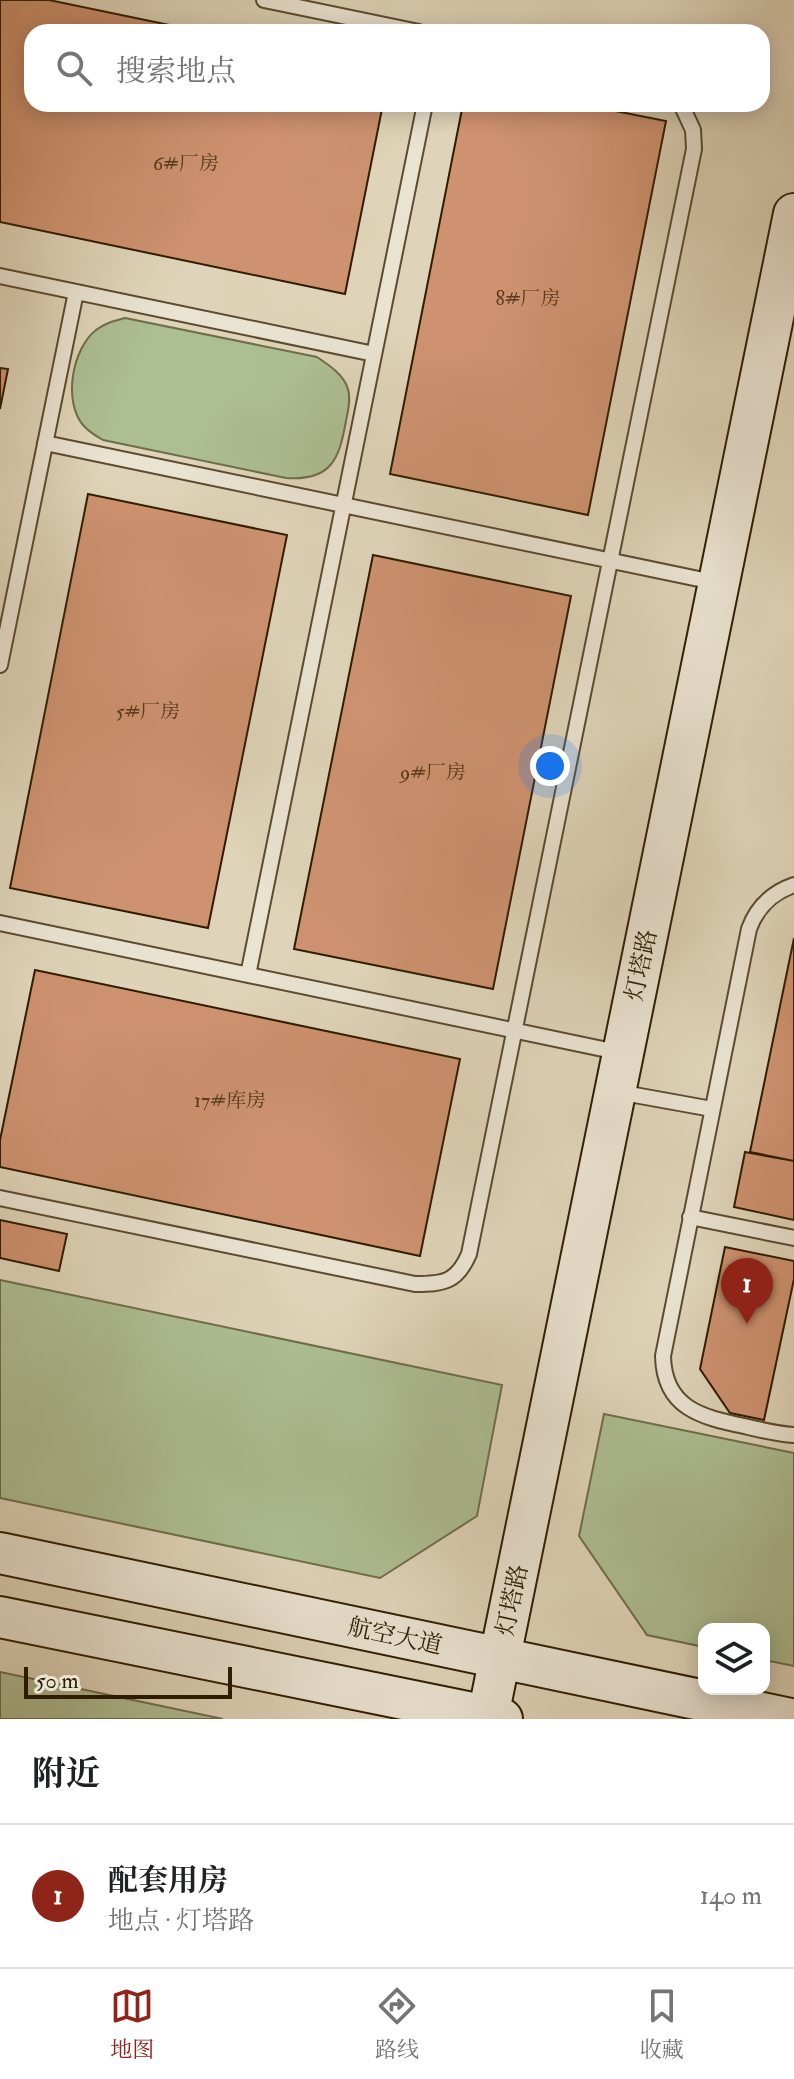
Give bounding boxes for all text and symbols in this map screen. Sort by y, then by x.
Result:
search box [24,24,770,112]
icon: search [52,46,96,90]
text: 搜索地点 [116,53,236,90]
house number: 6#厂房 [153,151,219,176]
house number: 8#厂房 [495,286,561,311]
house number: 5#厂房 [116,699,180,724]
your location [530,746,570,786]
house number: 9#厂房 [398,760,466,785]
street label: 灯塔路 [619,927,664,1004]
house number: 17#库房 [194,1088,266,1113]
pin: 1 [721,1258,773,1324]
street label: 灯塔路 [490,1562,535,1639]
street label: 航空大道 [345,1611,445,1662]
map controls [698,1623,770,1695]
button: layers [698,1623,770,1695]
scale bar [24,1663,232,1699]
text: 50 m [36,1667,78,1695]
text: 附近 [32,1753,100,1796]
text: 配套用房 [108,1862,228,1899]
text: 1 [53,1880,63,1912]
text: 140 m [700,1880,762,1912]
text: 地点 · 灯塔路 [108,1905,254,1937]
tab: 地图 [110,1984,154,2064]
tab: 路线 [375,1984,419,2064]
tab: 收藏 [640,1984,684,2064]

